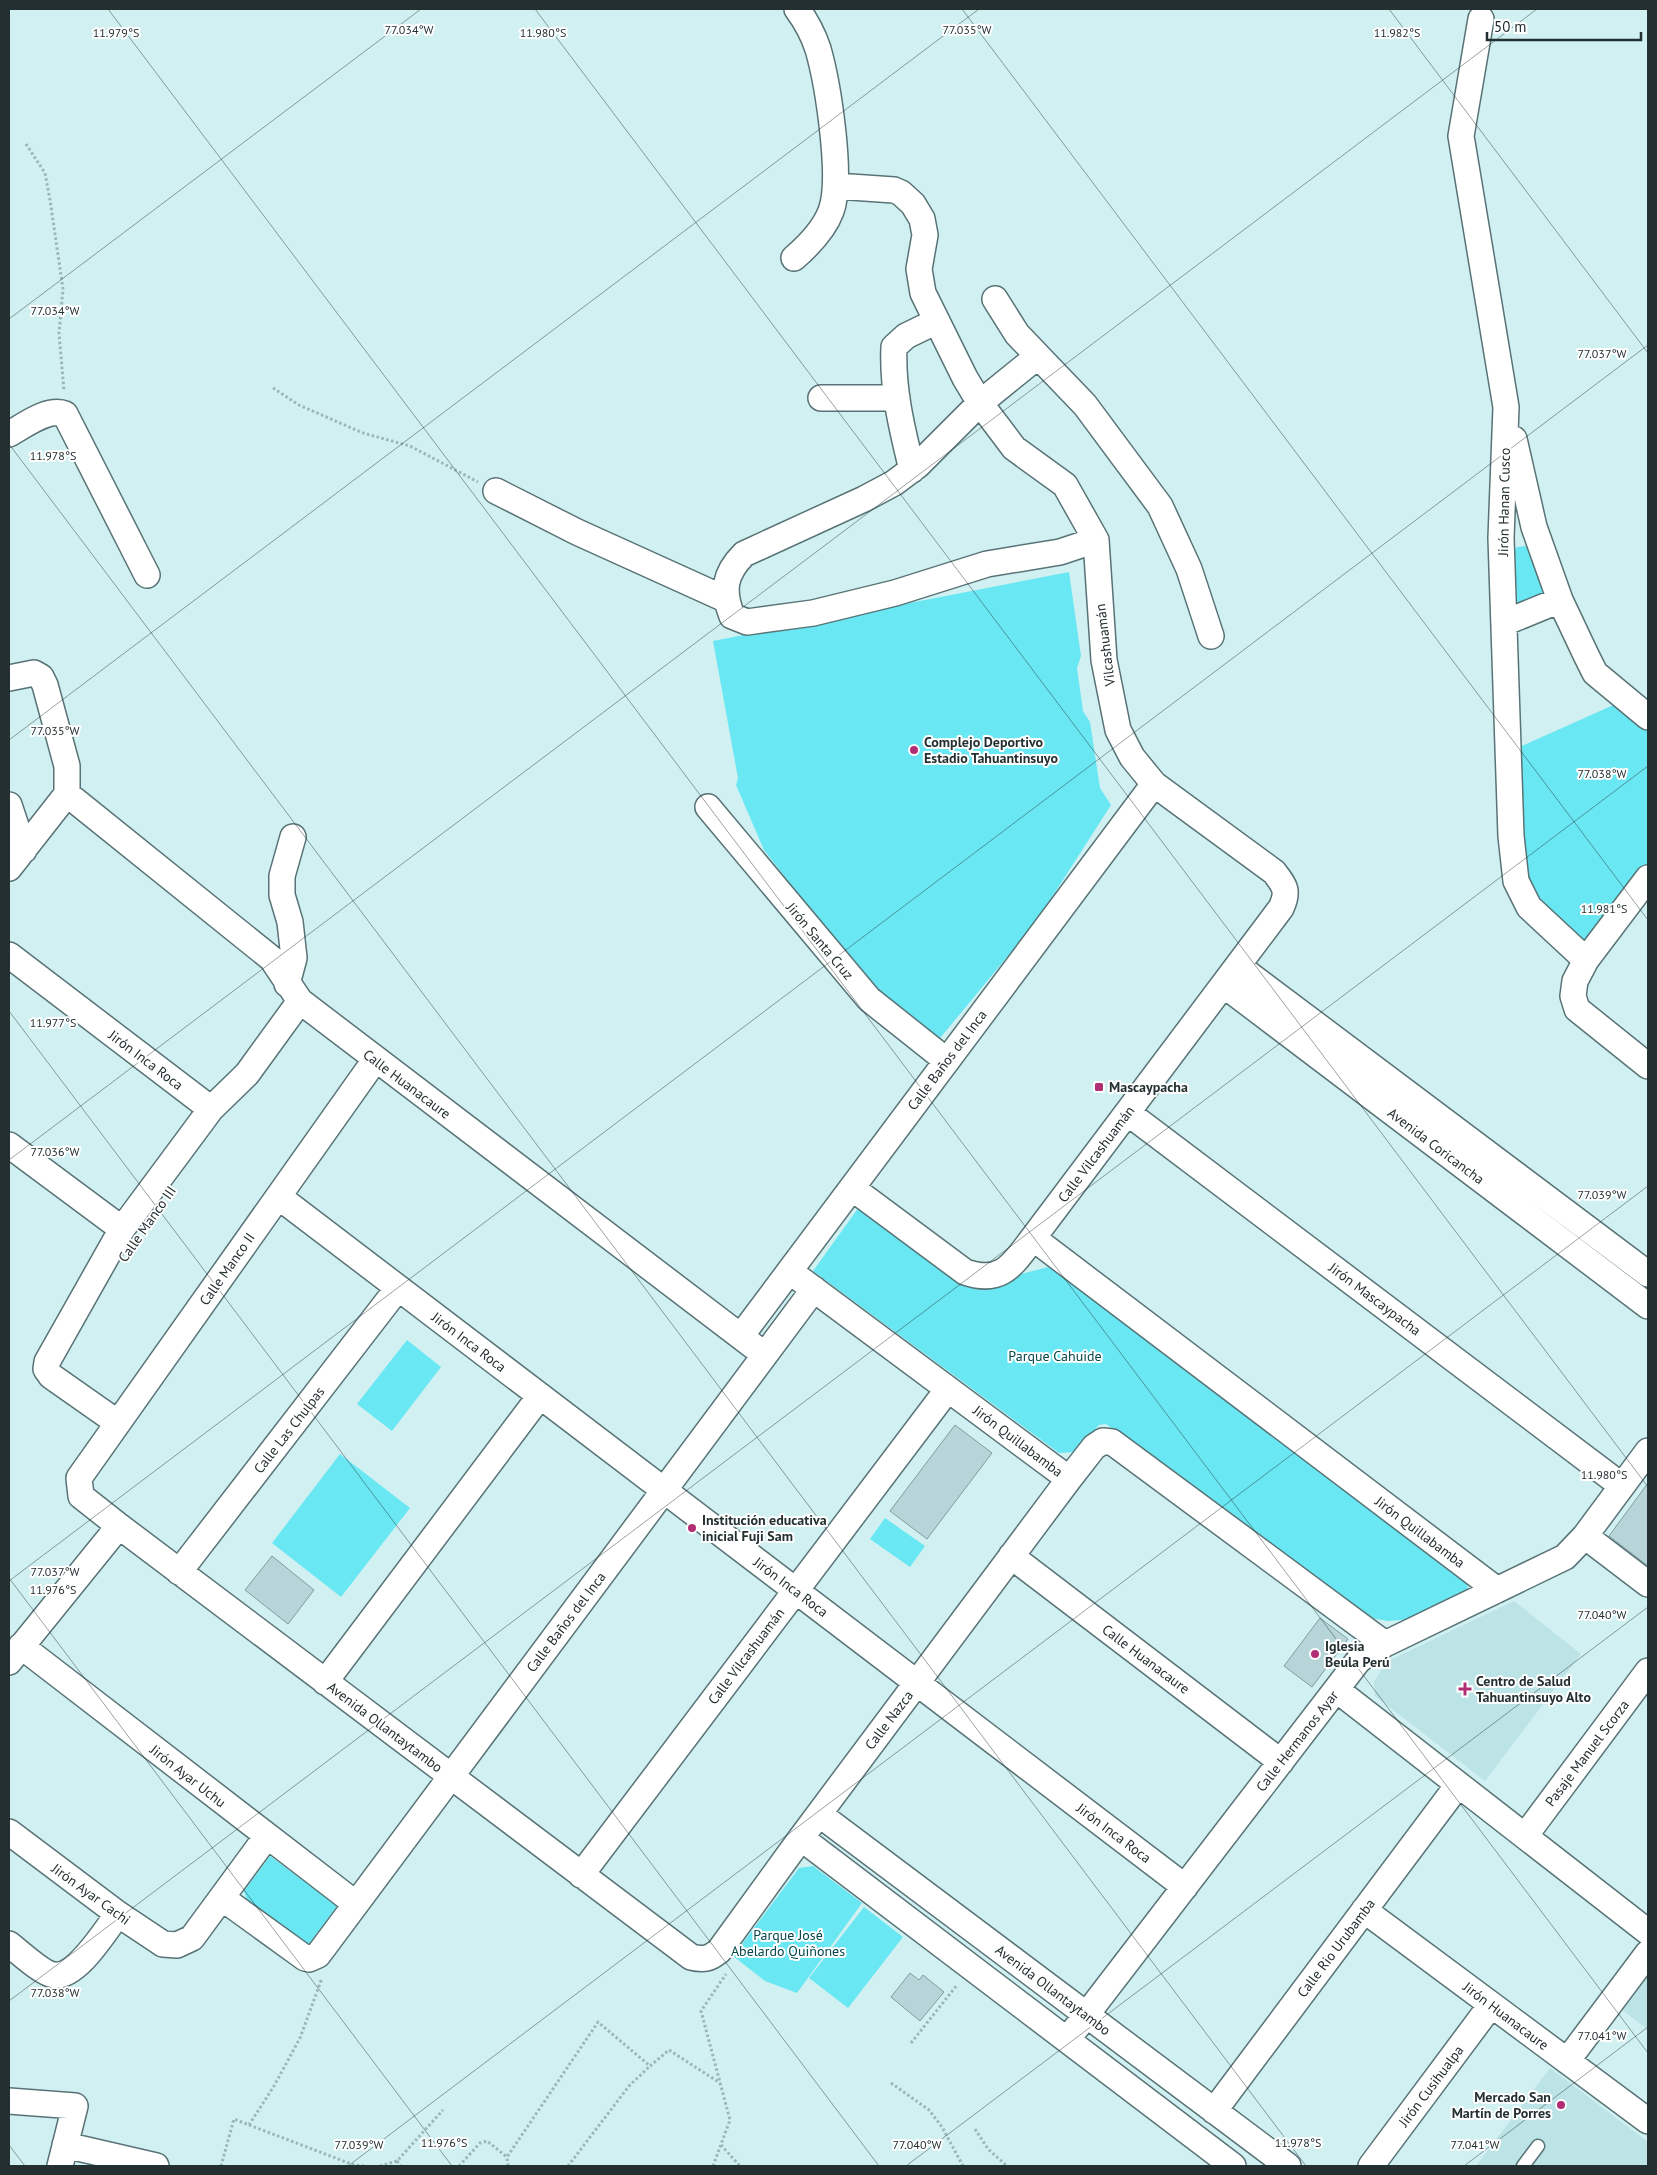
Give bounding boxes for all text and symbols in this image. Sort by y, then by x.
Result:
scale bar [1487,10,1641,42]
text: 50 m [1494,17,1527,36]
text: 77.034°W [385,22,434,37]
text: 77.035°W [943,22,992,37]
text: 11.979°S [93,25,139,40]
text: 11.980°S [520,25,566,40]
text: 11.982°S [1374,25,1420,40]
text: 77.034°W [31,303,80,318]
text: 77.037°W [1578,346,1627,361]
text: 11.978°S [30,448,76,463]
street label: Jirón Hanan Cusco [1494,448,1514,557]
street label: Vilcashuamán [1091,603,1119,688]
text: 77.035°W [31,723,80,738]
place label: Complejo Deportivo Estadio Tahuantinsuyo [924,733,1058,767]
marker: Complejo Deportivo Estadio Tahuantinsuyo [908,744,920,756]
text: 77.038°W [1578,766,1627,781]
street label: Jirón Santa Cruz [782,898,858,983]
text: 11.981°S [1581,901,1627,916]
street label: Calle Baños del Inca [903,1006,991,1114]
text: 11.977°S [30,1015,76,1030]
street label: Jirón Inca Roca [104,1026,187,1094]
street label: Calle Huanacaure [360,1045,454,1123]
place label: Mascaypacha [1109,1078,1188,1096]
marker: Mascaypacha [1093,1081,1105,1093]
street label: Calle Vilcashuamán [1054,1102,1138,1206]
street label: Avenida Coricancha [1384,1104,1488,1188]
text: 77.036°W [31,1144,80,1159]
street label: Calle Manco III [114,1182,180,1266]
text: 77.039°W [1578,1187,1627,1202]
street label: Calle Manco II [195,1229,259,1309]
street label: Jirón Mascaypacha [1325,1258,1425,1340]
street label: Jirón Inca Roca [427,1308,510,1376]
park label: Parque Cahuide [1008,1347,1102,1365]
street label: Calle Las Chulpas [250,1383,328,1477]
street label: Jirón Quillabamba [969,1401,1067,1481]
text: 11.980°S [1581,1467,1627,1482]
street label: Jirón Quillabamba [1371,1492,1469,1572]
place label: Institución educativa inicial Fuji Sam [702,1511,827,1545]
marker: Institución educativa inicial Fuji Sam [686,1522,698,1534]
street label: Jirón Inca Roca [749,1553,832,1621]
text: 77.037°W [31,1564,80,1579]
street label: Calle Baños del Inca [522,1568,610,1676]
text: 11.976°S [30,1582,76,1597]
street label: Calle Vilcashuamán [704,1604,788,1708]
text: 77.040°W [1578,1607,1627,1622]
street label: Calle Huanacaure [1099,1620,1193,1698]
place label: Iglesia Beula Perú [1325,1637,1390,1671]
marker: Iglesia Beula Perú [1309,1648,1321,1660]
place label: Centro de Salud Tahuantinsuyo Alto [1476,1672,1591,1706]
street label: Avenida Ollantaytambo [324,1678,446,1776]
marker: Centro de Salud Tahuantinsuyo Alto [1458,1682,1472,1696]
street label: Calle Nazca [861,1687,917,1753]
street label: Calle Hermanos Ayar [1252,1687,1342,1795]
street label: Pasaje Manuel Scorza [1541,1696,1633,1810]
street label: Jirón Ayar Uchu [146,1740,230,1811]
street label: Jirón Inca Roca [1072,1799,1155,1867]
street label: Jirón Ayar Cachi [47,1859,134,1929]
street label: Calle Rio Urubamba [1293,1895,1379,2001]
park label: Parque José Abelardo Quiñones [731,1926,845,1960]
street label: Avenida Ollantaytambo [992,1941,1114,2039]
street label: Jirón Huanacaure [1459,1977,1552,2054]
text: 77.038°W [31,1985,80,2000]
text: 77.041°W [1578,2028,1627,2043]
street label: Jirón Cusihualpa [1394,2042,1467,2131]
place label: Mercado San Martín de Porres [1452,2088,1551,2122]
marker: Mercado San Martín de Porres [1555,2099,1567,2111]
text: 11.976°S [421,2135,467,2150]
text: 11.978°S [1275,2135,1321,2150]
text: 77.039°W [335,2137,384,2152]
text: 77.040°W [893,2137,942,2152]
text: 77.041°W [1451,2137,1500,2152]

